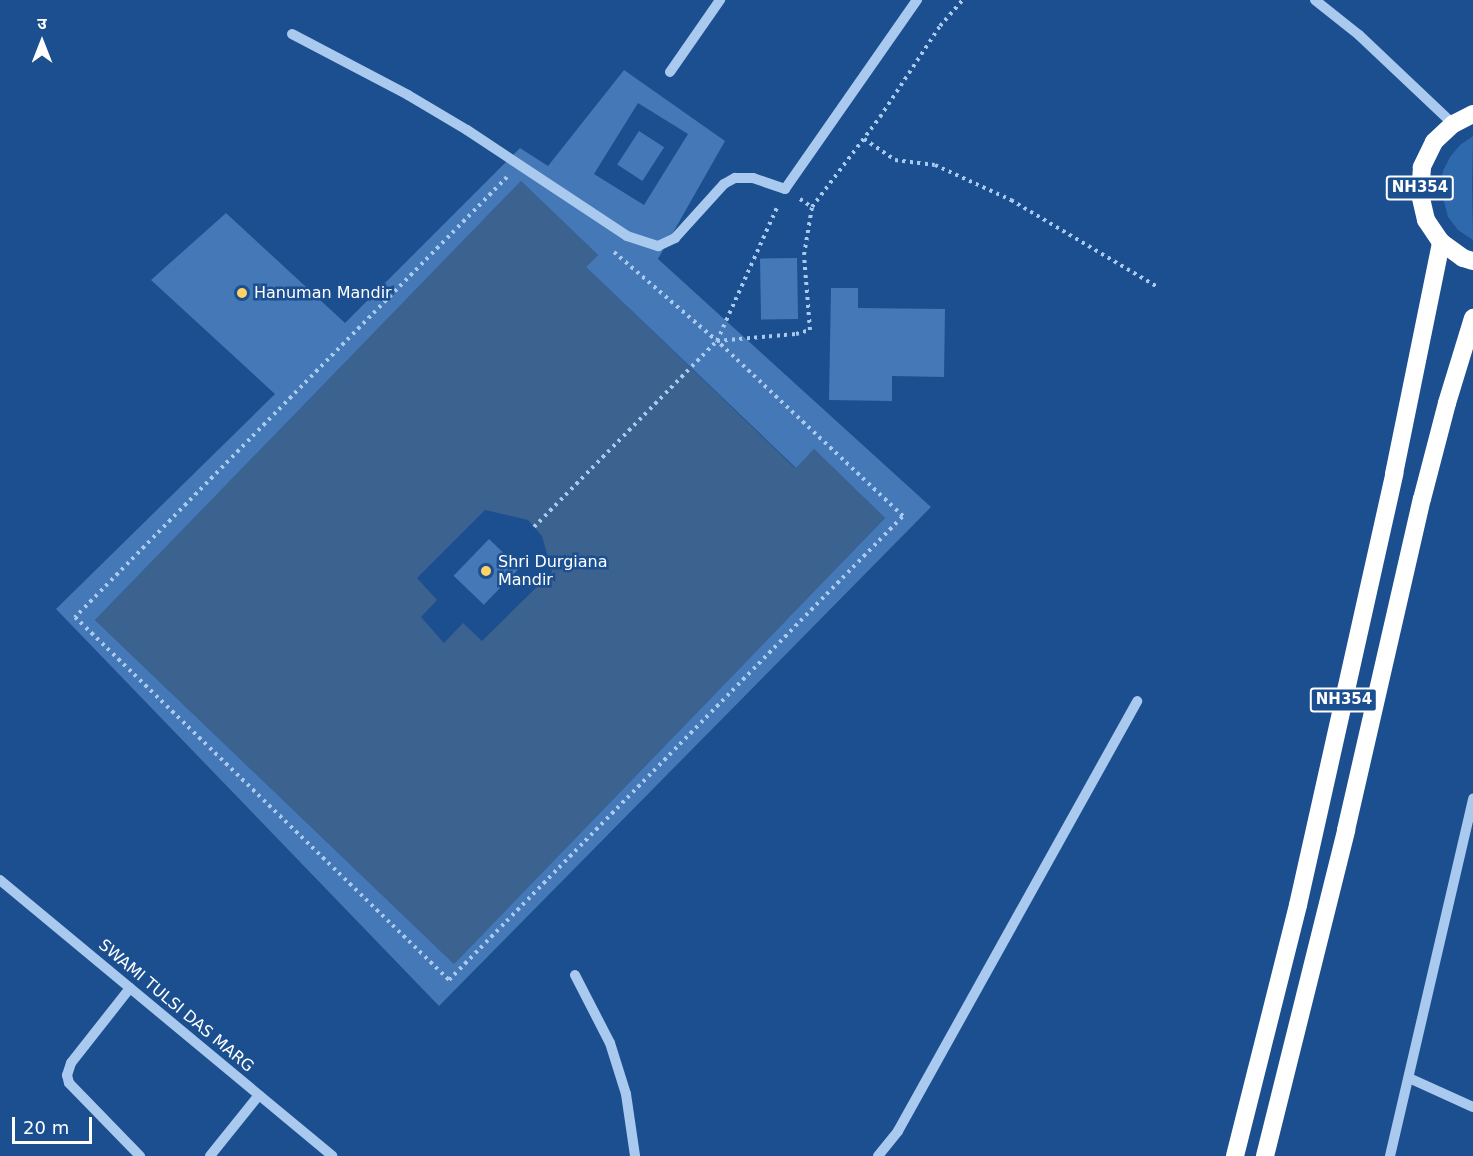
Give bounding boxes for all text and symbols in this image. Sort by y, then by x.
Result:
north arrow [12,12,72,72]
text: उ [37,14,47,33]
road number: NH354 [1386,176,1454,200]
place label: Hanuman Mandir [254,283,392,303]
marker: Hanuman Mandir [235,286,249,300]
place label: Shri Durgiana Mandir [498,552,608,590]
marker: Shri Durgiana Mandir [479,564,493,578]
road number: NH354 [1310,688,1378,712]
street label: SWAMI TULSI DAS MARG [95,935,257,1077]
scale bar [15,1105,94,1143]
text: 20 m [23,1117,69,1138]

